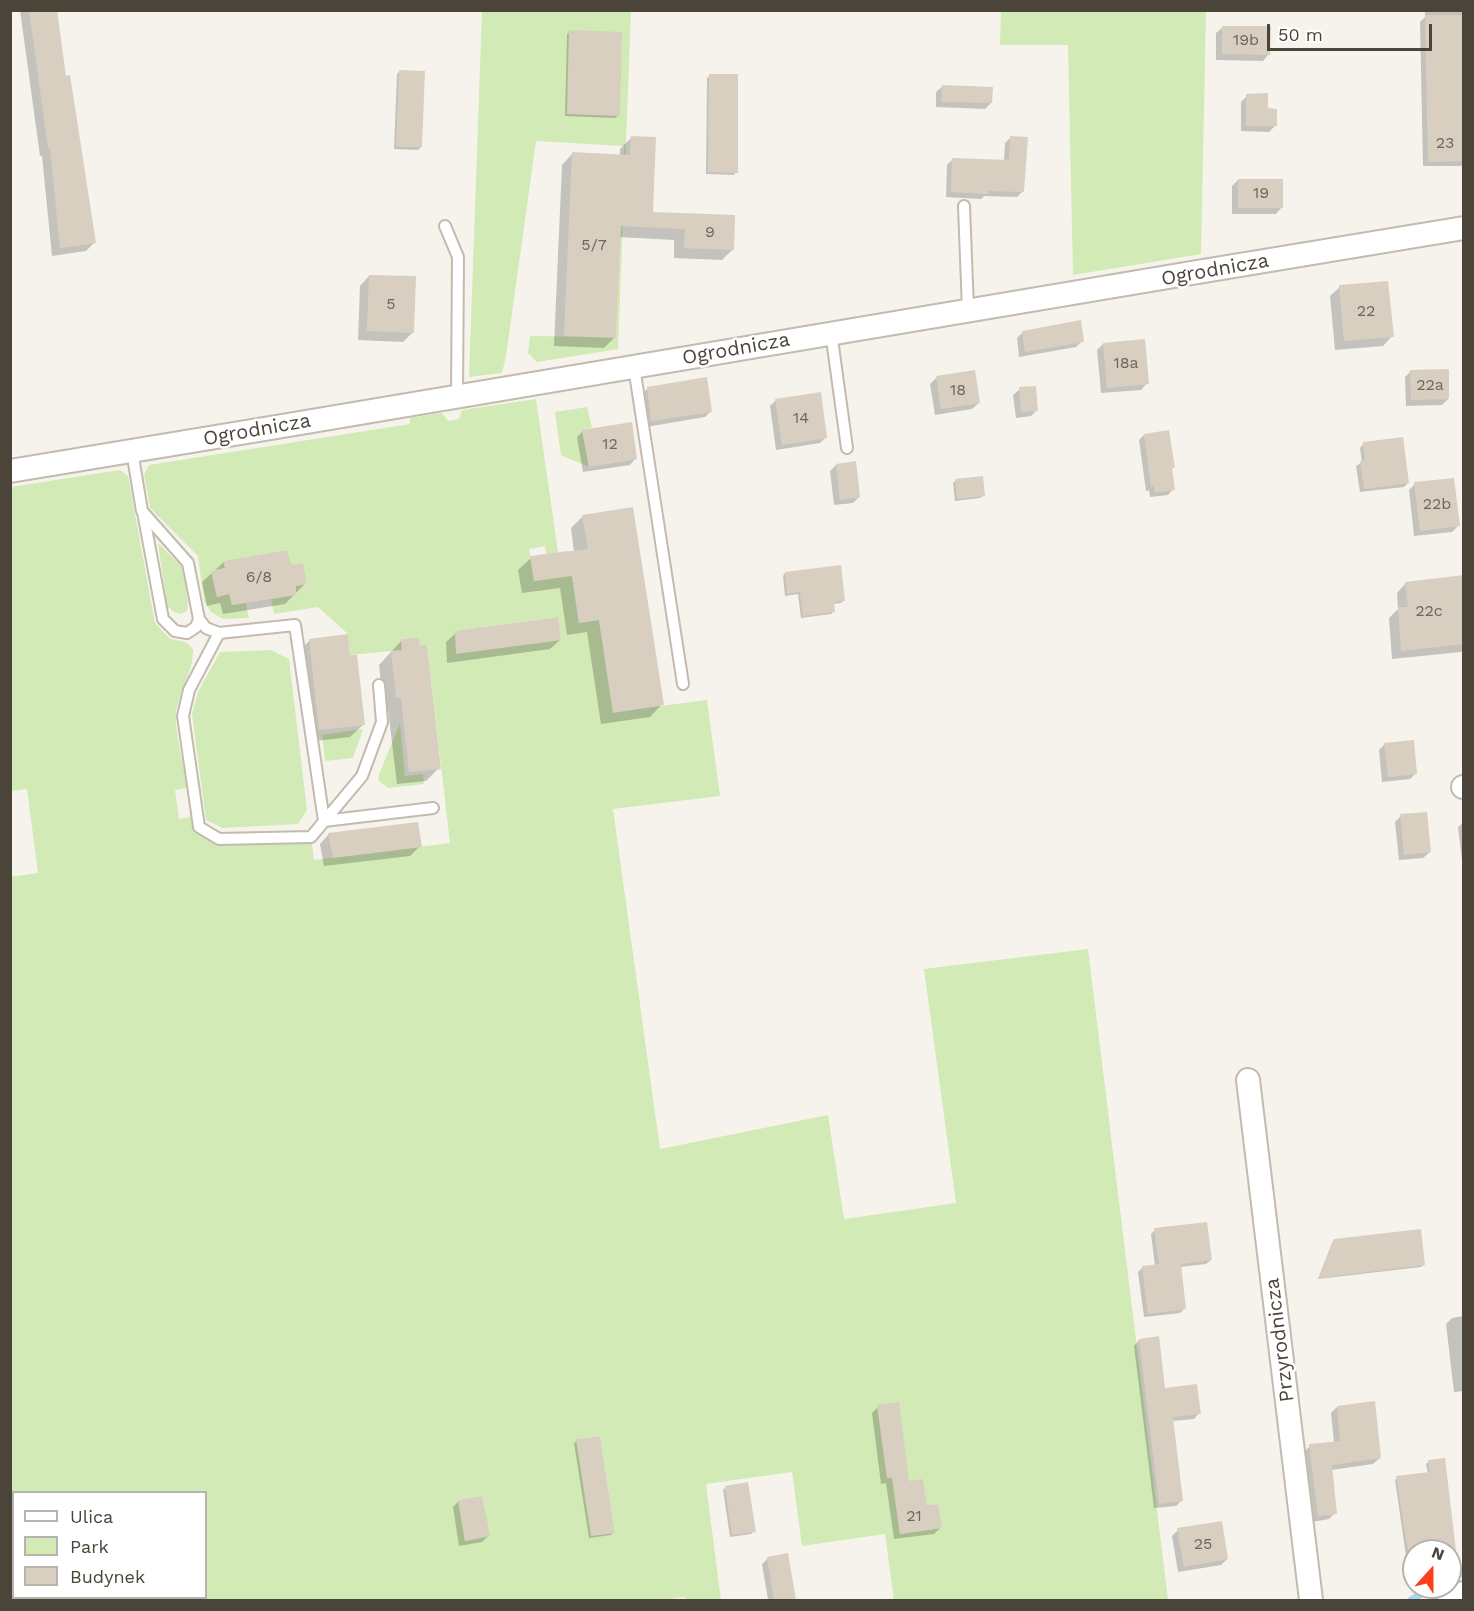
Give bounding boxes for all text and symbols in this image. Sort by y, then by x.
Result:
scale bar [1270,12,1435,50]
text: 50 m [1278,24,1323,45]
house number: 19b [1233,30,1259,50]
house number: 23 [1436,133,1454,153]
house number: 19 [1253,183,1269,203]
house number: 9 [705,222,715,242]
house number: 5/7 [581,235,607,255]
street label: Ogrodnicza [1159,249,1271,291]
house number: 5 [386,294,396,314]
house number: 22 [1357,301,1375,321]
street label: Ogrodnicza [680,328,792,370]
house number: 18a [1113,353,1139,373]
house number: 22a [1416,375,1444,395]
house number: 18 [950,380,966,400]
house number: 14 [793,408,809,428]
street label: Ogrodnicza [201,409,313,451]
house number: 12 [602,434,618,454]
house number: 22b [1423,494,1451,514]
house number: 6/8 [246,567,272,587]
house number: 22c [1415,601,1443,621]
street label: Przyrodnicza [1260,1277,1300,1403]
legend [12,1491,207,1599]
text: Ulica [70,1506,113,1527]
house number: 21 [906,1506,922,1526]
house number: 25 [1194,1534,1212,1554]
text: Park [70,1536,109,1557]
north arrow [1402,1539,1462,1599]
text: N [1429,1543,1447,1565]
text: Budynek [70,1566,145,1587]

